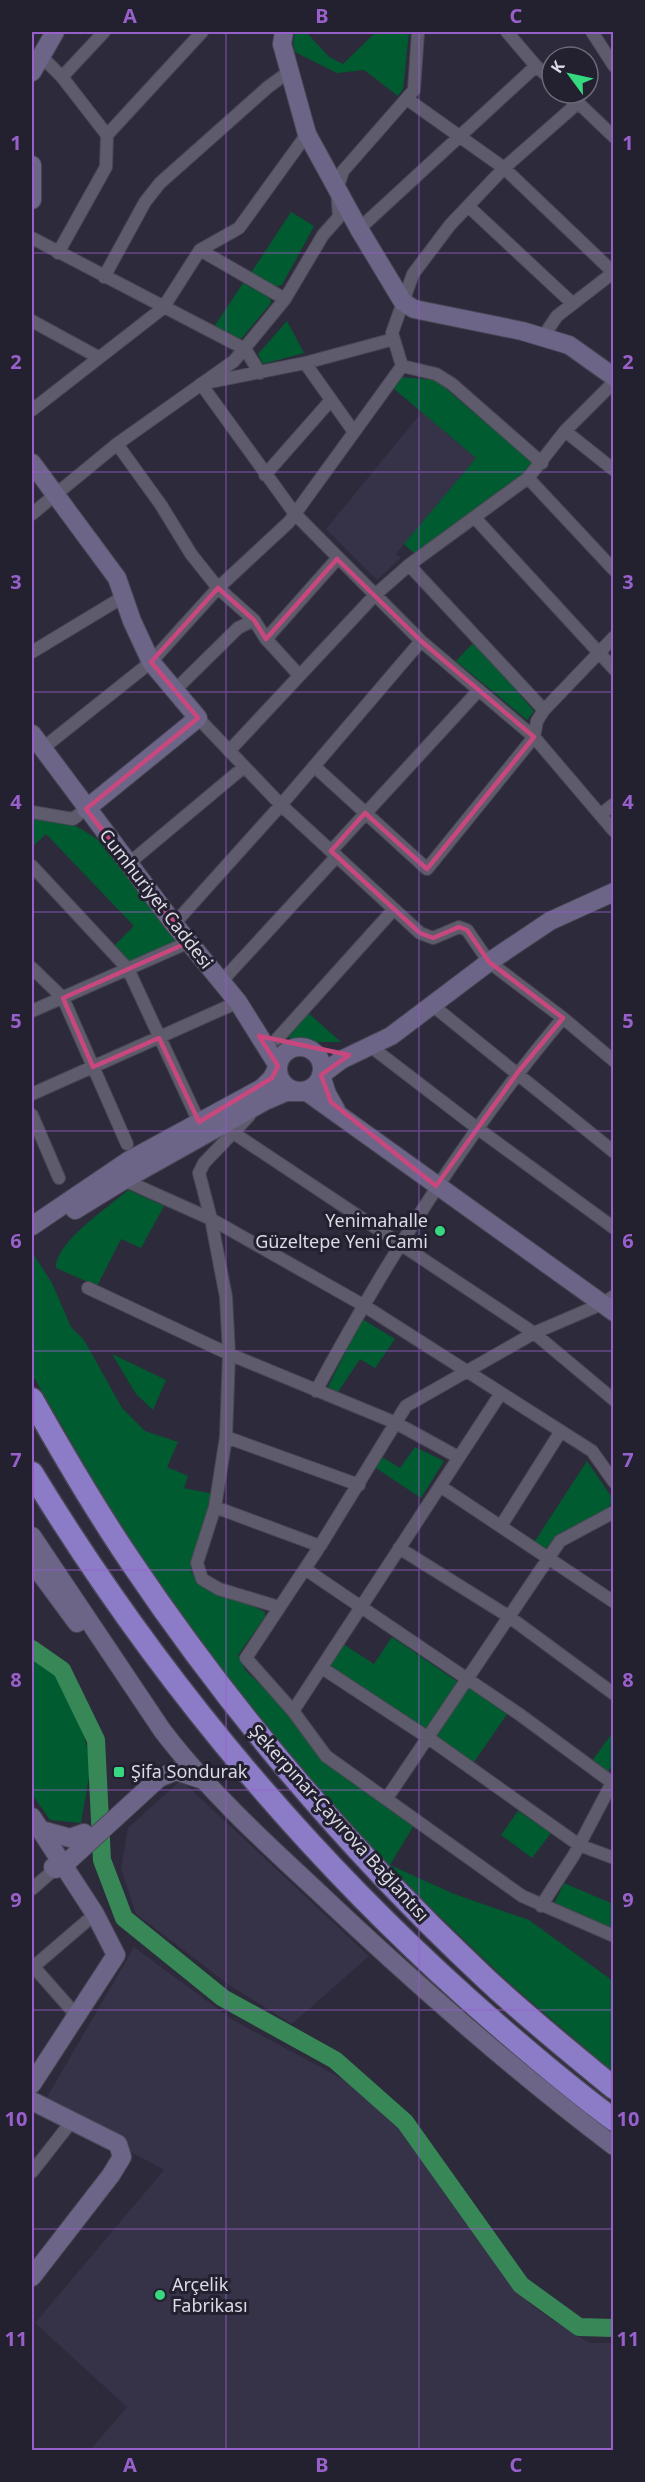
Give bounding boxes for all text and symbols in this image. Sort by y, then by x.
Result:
text: A [123,2,137,29]
text: B [315,2,329,29]
text: C [510,2,523,29]
north arrow [540,45,600,105]
text: K [545,56,570,77]
text: 1 [10,129,22,156]
text: 1 [622,129,634,156]
text: 2 [10,348,22,375]
text: 2 [622,348,634,375]
text: 3 [10,568,22,595]
text: 3 [622,568,634,595]
text: 4 [10,788,22,815]
text: 4 [622,788,634,815]
street label: Cumhuriyet Caddesi [95,824,219,973]
text: 5 [10,1007,22,1034]
text: 5 [622,1007,634,1034]
place label: Yenimahalle Güzeltepe Yeni Cami [255,1208,428,1253]
marker: Yenimahalle Güzeltepe Yeni Cami [433,1224,447,1238]
text: 6 [10,1227,22,1254]
text: 6 [622,1227,634,1254]
text: 7 [10,1446,22,1473]
text: 7 [622,1446,634,1473]
text: 8 [10,1666,22,1693]
text: 8 [622,1666,634,1693]
street label: Şekerpınar-Çayırova Bağlantısı [245,1719,435,1926]
place label: Şifa Sondurak [131,1759,248,1783]
marker: Şifa Sondurak [112,1765,126,1779]
text: 9 [10,1886,22,1913]
text: 9 [622,1886,634,1913]
text: 10 [5,2105,27,2132]
text: 10 [617,2105,639,2132]
place label: Arçelik Fabrikası [172,2272,248,2317]
marker: Arçelik Fabrikası [153,2288,167,2302]
text: 11 [5,2325,27,2352]
text: 11 [617,2325,639,2352]
text: A [123,2451,137,2478]
text: B [315,2451,329,2478]
text: C [510,2451,523,2478]

